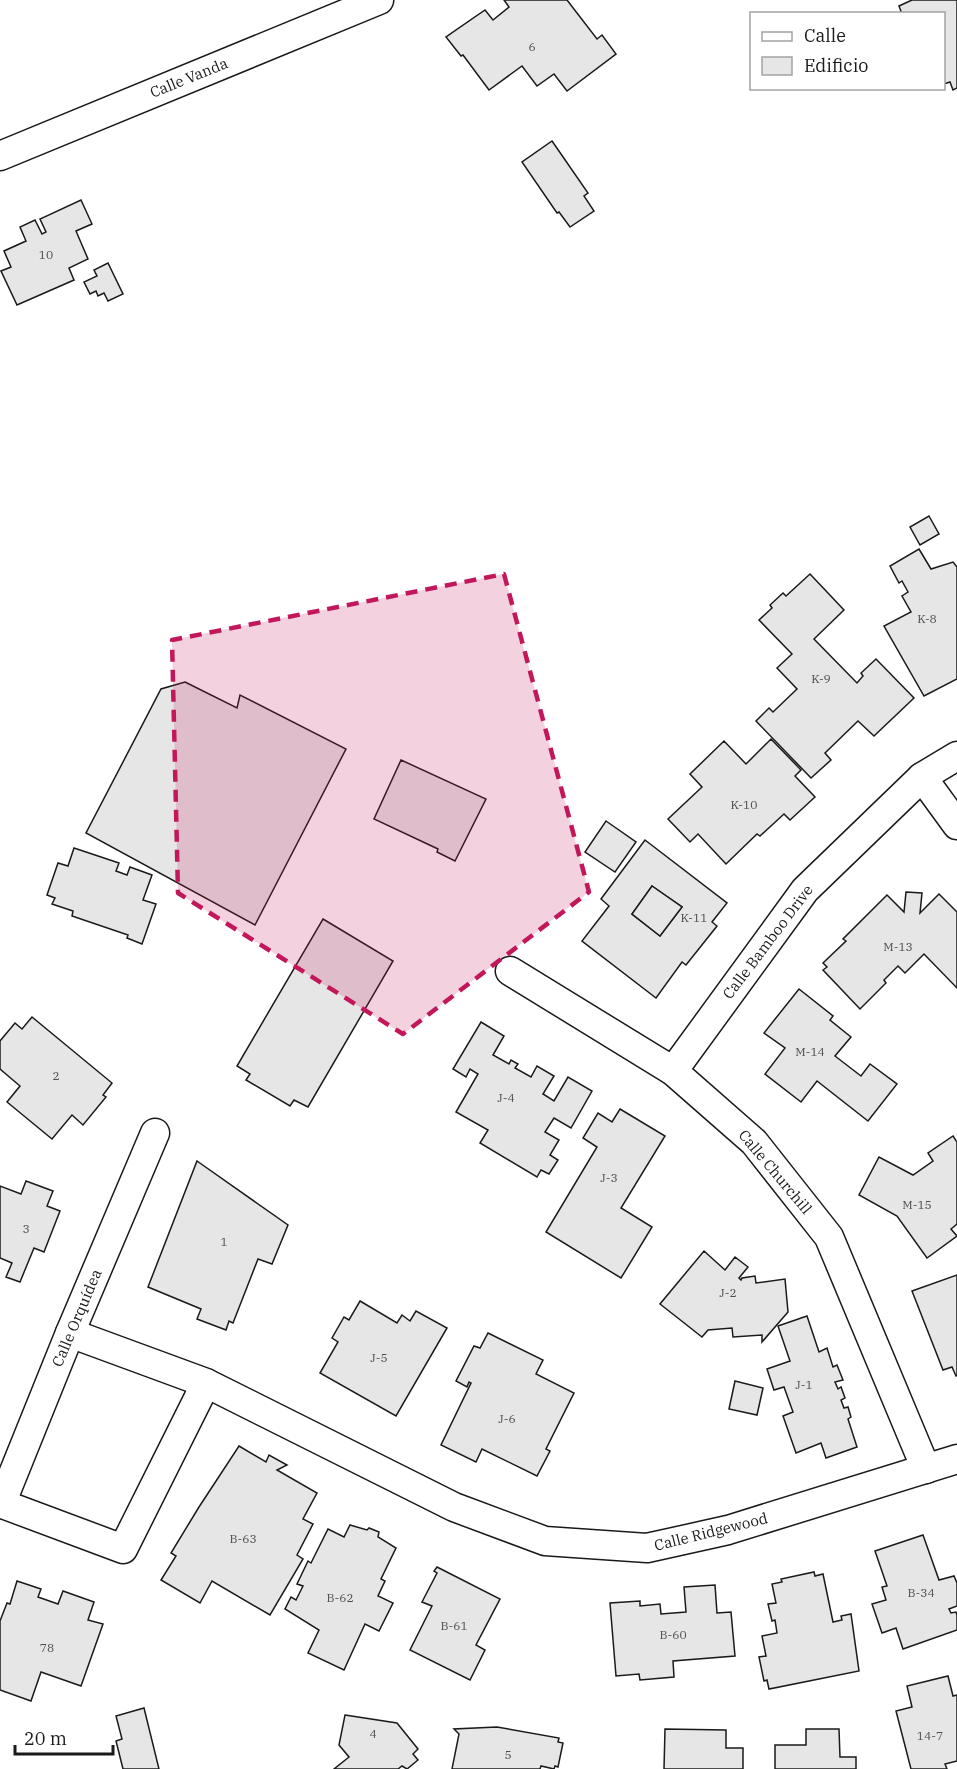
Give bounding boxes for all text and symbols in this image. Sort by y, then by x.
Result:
legend [750,12,945,90]
text: Calle [804,24,846,47]
house number: 6 [528,39,536,54]
street label: Calle Vanda [147,53,231,102]
text: Edificio [804,54,868,77]
house number: 10 [39,247,53,262]
house number: K-8 [917,611,937,626]
house number: K-9 [811,671,831,686]
house number: K-10 [731,797,757,812]
street label: Calle Bamboo Drive [718,881,817,1003]
house number: K-11 [681,910,707,925]
house number: M-13 [883,939,913,954]
house number: M-14 [795,1044,825,1059]
house number: 2 [52,1068,60,1083]
house number: J-4 [497,1090,515,1105]
street label: Calle Churchill [735,1126,816,1218]
house number: J-3 [600,1170,618,1185]
house number: M-15 [902,1197,932,1212]
house number: 3 [22,1221,30,1236]
house number: 1 [220,1234,228,1249]
street label: Calle Orquídea [47,1266,106,1369]
house number: J-2 [719,1285,737,1300]
house number: J-5 [370,1350,388,1365]
house number: J-1 [795,1377,813,1392]
house number: J-6 [498,1411,516,1426]
street label: Calle Ridgewood [652,1508,770,1555]
house number: B-63 [229,1531,257,1546]
house number: B-34 [907,1585,935,1600]
house number: B-62 [326,1590,354,1605]
house number: B-61 [440,1618,468,1633]
house number: B-60 [659,1627,687,1642]
house number: 78 [40,1640,54,1655]
scale bar [15,1718,112,1756]
house number: 4 [369,1726,377,1741]
text: 20 m [24,1727,67,1750]
house number: 14-7 [917,1728,943,1743]
house number: 5 [504,1747,512,1762]

